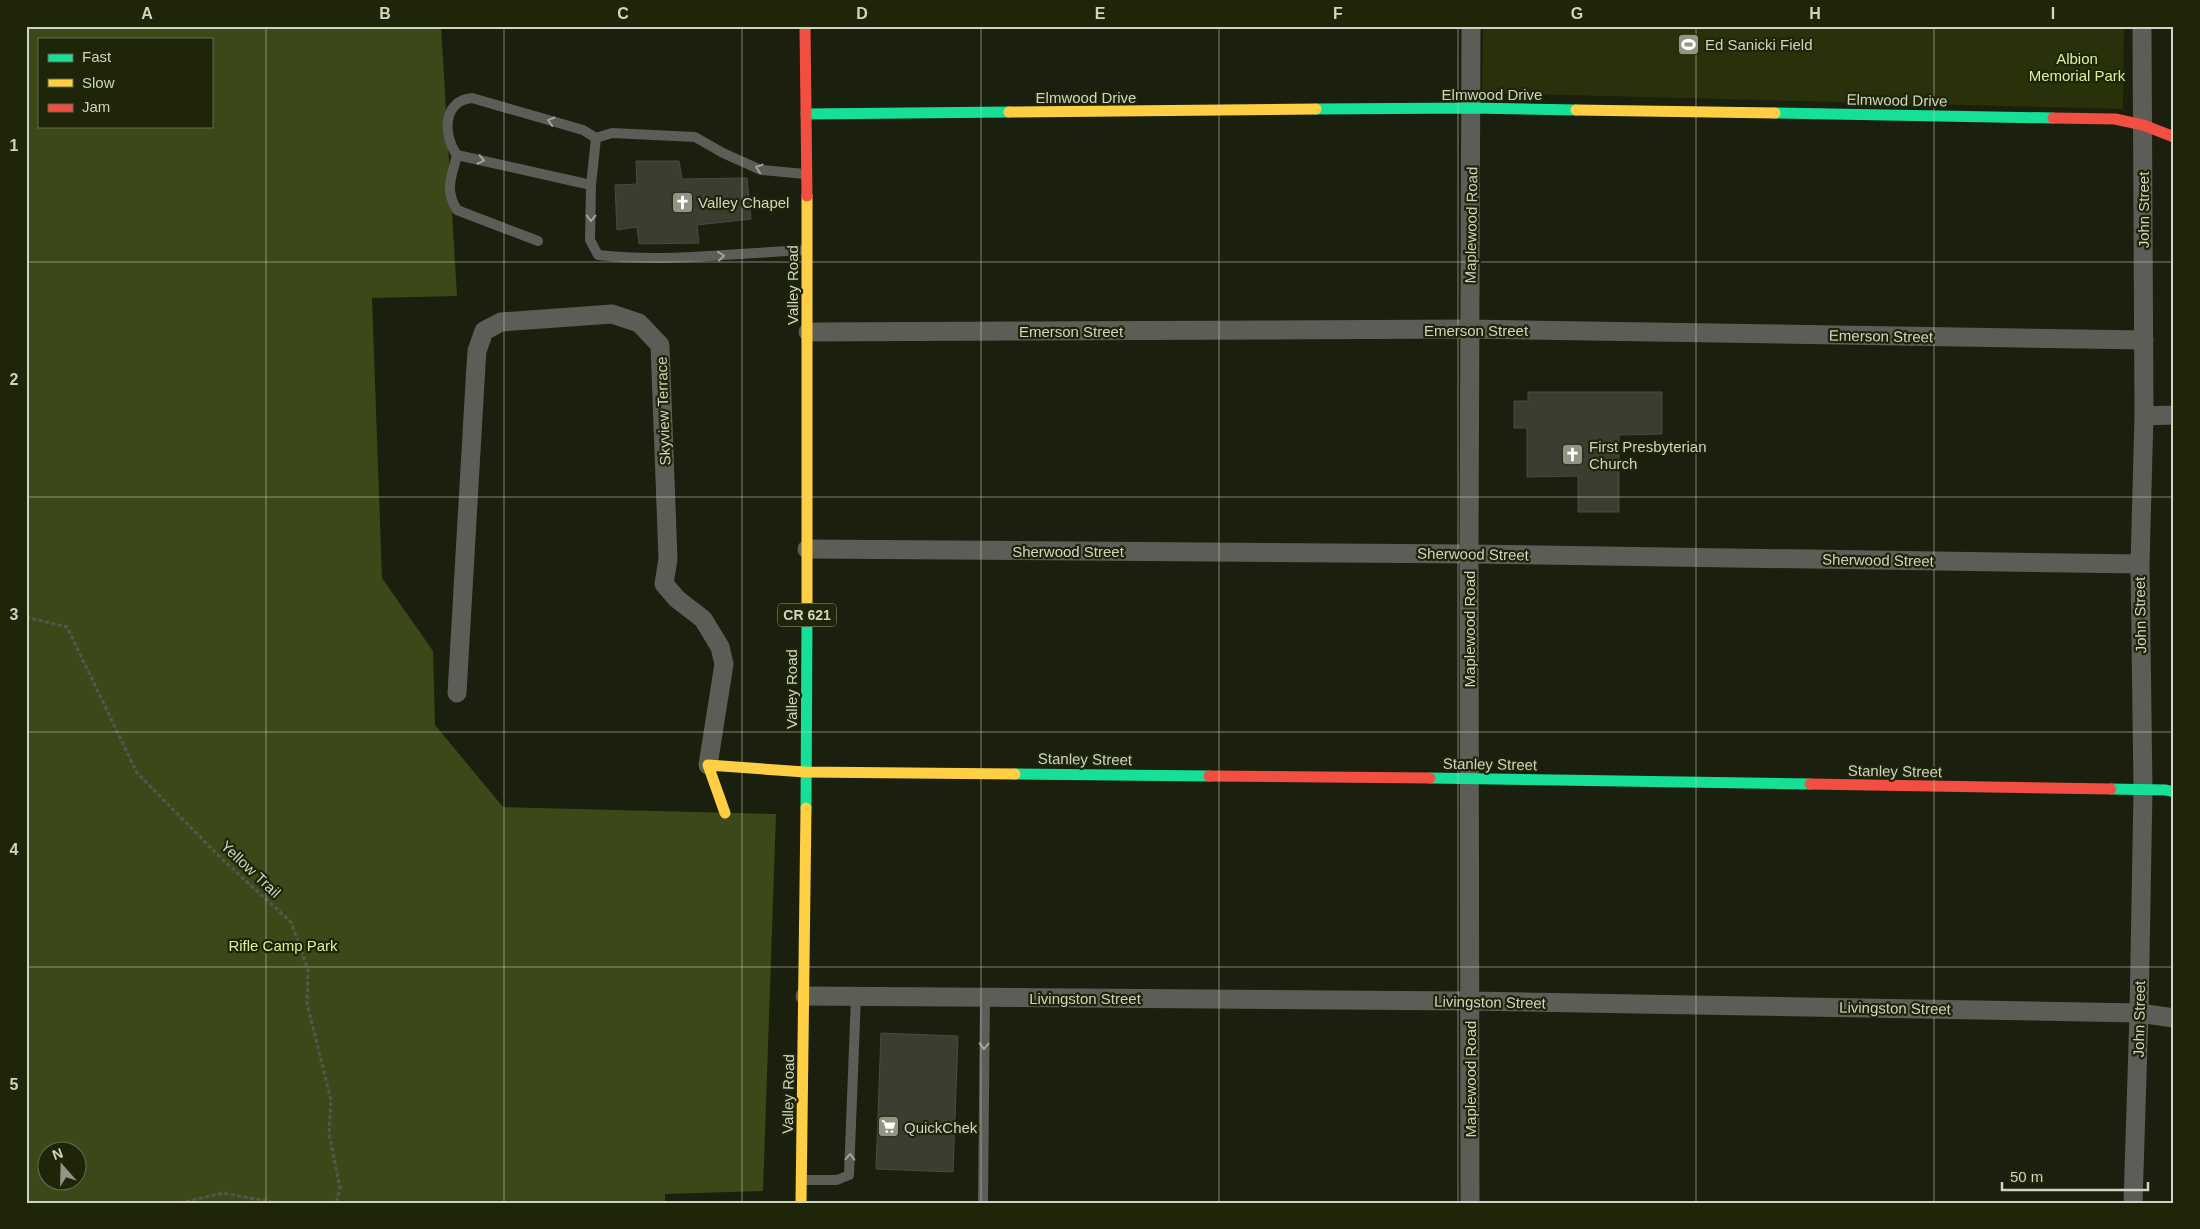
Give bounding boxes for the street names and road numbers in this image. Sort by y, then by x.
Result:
street label: Elmwood Drive [1442,86,1542,103]
street label: Elmwood Drive [1036,89,1136,106]
street label: Elmwood Drive [1846,91,1948,109]
street label: Maplewood Road [1461,166,1481,284]
street label: John Street [2135,171,2152,248]
street label: Valley Road [784,245,801,325]
street label: Emerson Street [1424,322,1529,339]
street label: Emerson Street [1019,323,1124,340]
street label: Emerson Street [1829,327,1934,345]
street label: Skyview Terrace [653,356,673,466]
street label: Sherwood Street [1012,543,1125,560]
street label: Sherwood Street [1417,545,1530,563]
street label: Sherwood Street [1822,551,1935,569]
street label: Maplewood Road [1461,571,1478,687]
street label: John Street [2131,576,2149,654]
road number: CR 621 [778,604,836,626]
street label: Valley Road [783,649,800,729]
street label: Stanley Street [1038,750,1133,768]
street label: Stanley Street [1443,755,1538,773]
street label: Stanley Street [1848,762,1943,780]
street label: Yellow Trail [218,837,284,901]
street label: John Street [2130,980,2148,1058]
street label: Livingston Street [1029,990,1142,1007]
street label: Livingston Street [1434,993,1547,1011]
street label: Livingston Street [1839,999,1952,1017]
street label: Maplewood Road [1462,1021,1479,1137]
street label: Valley Road [779,1054,797,1134]

